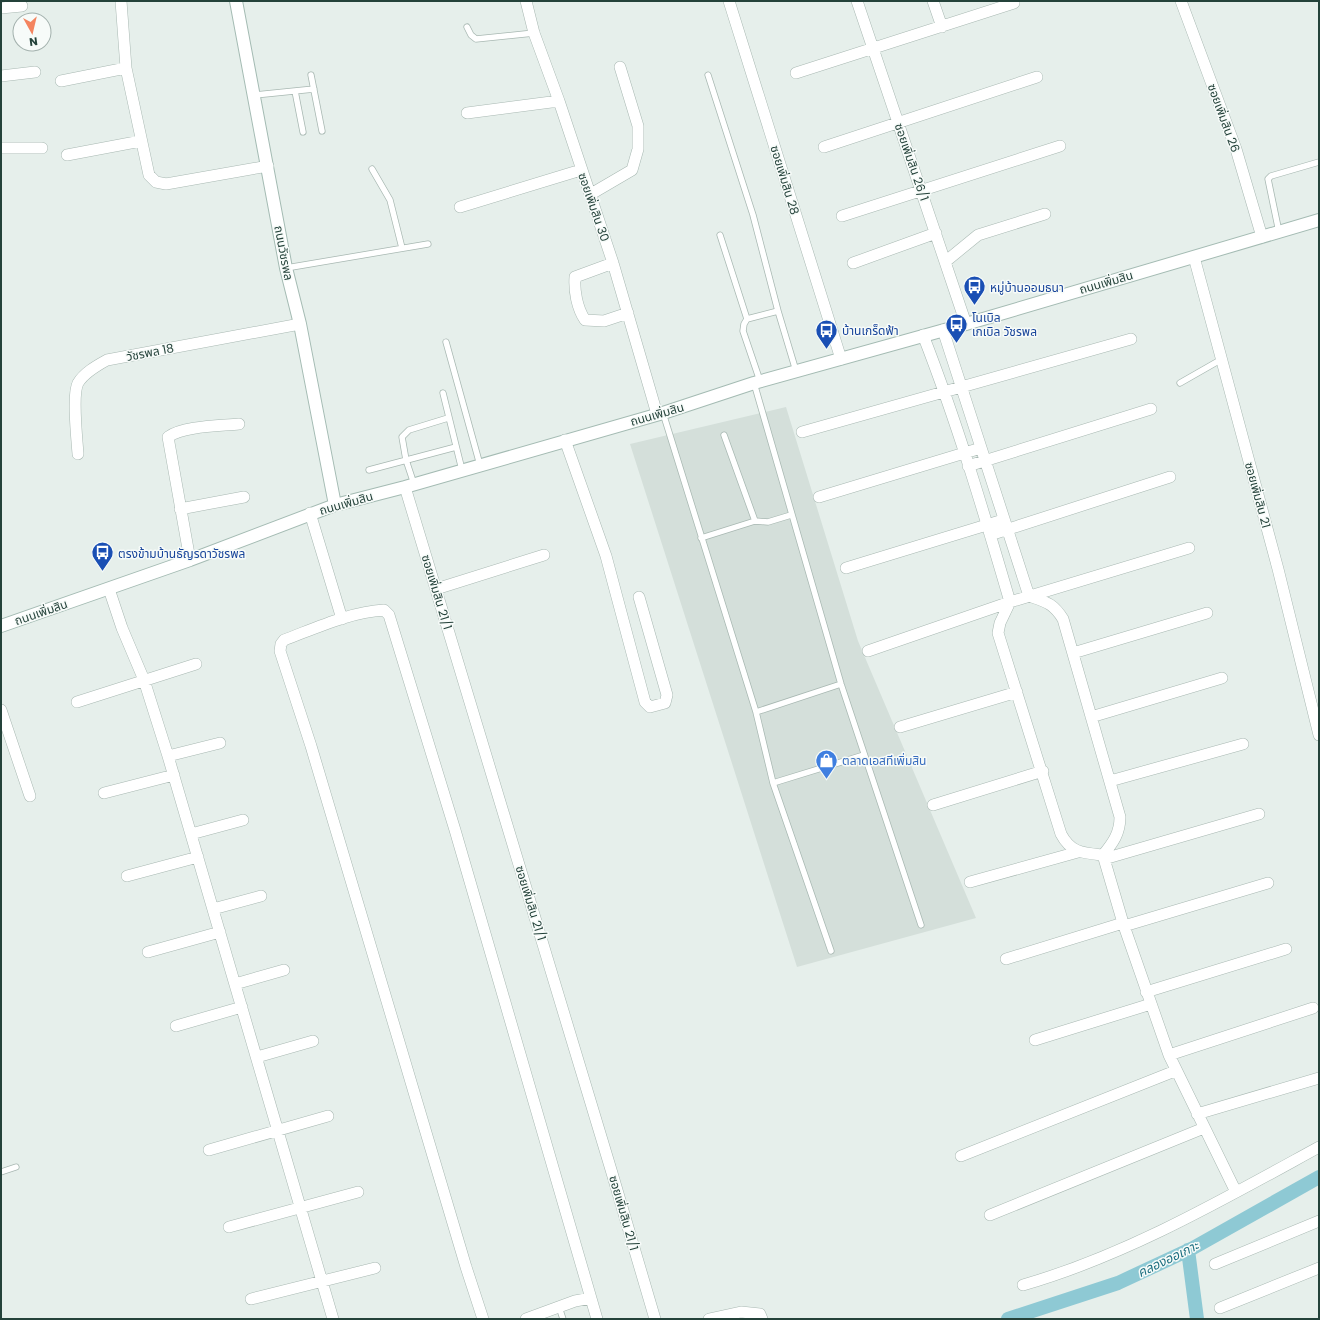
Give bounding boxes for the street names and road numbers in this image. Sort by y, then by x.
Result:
street label: ซอยเพิ่มสิน 26 [1204,81,1244,155]
street label: ซอยเพิ่มสิน 26/1 [891,121,933,203]
street label: ซอยเพิ่มสิน 28 [766,143,804,217]
street label: ซอยเพิ่มสิน 30 [574,170,614,244]
street label: ถนนวัชรพล [270,224,298,282]
street label: ถนนเพิ่มสิน [1077,266,1135,298]
street label: วัชรพล 18 [125,339,175,365]
street label: ถนนเพิ่มสิน [628,398,686,430]
street label: ซอยเพิ่มสิน 21 [1241,460,1275,530]
street label: ถนนเพิ่มสิน [317,487,375,519]
street label: ซอยเพิ่มสิน 21/1 [418,552,456,632]
street label: ถนนเพิ่มสิน [12,595,70,629]
street label: ซอยเพิ่มสิน 21/1 [512,863,550,943]
street label: ซอยเพิ่มสิน 21/1 [605,1173,643,1253]

